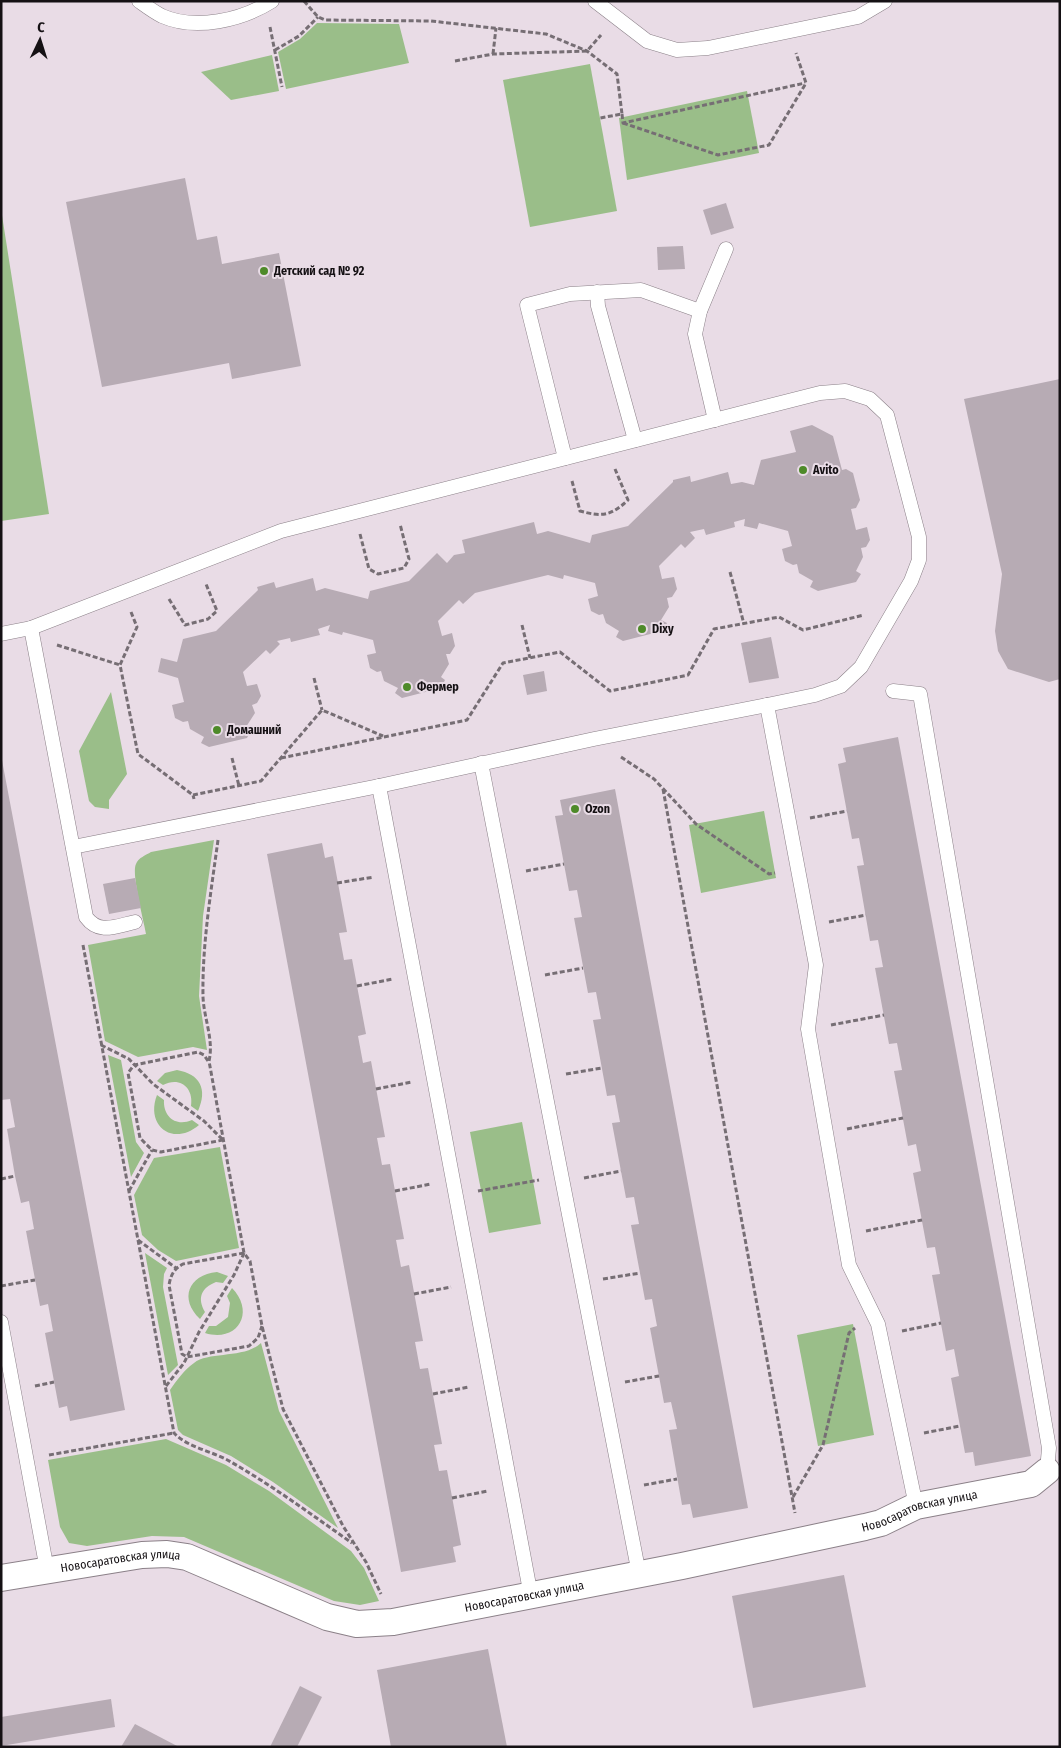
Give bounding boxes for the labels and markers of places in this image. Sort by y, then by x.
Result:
place label: Детский сад № 92 [273,264,365,278]
marker: Детский сад № 92 [258,265,270,277]
place label: Avito [812,463,839,477]
marker: Avito [797,464,809,476]
place label: Dixy [652,622,674,636]
marker: Dixy [636,623,648,635]
place label: Фермер [417,680,459,694]
marker: Фермер [401,681,413,693]
place label: Домашний [226,723,281,737]
marker: Домашний [211,724,223,736]
place label: Ozon [585,802,610,816]
marker: Ozon [569,803,581,815]

